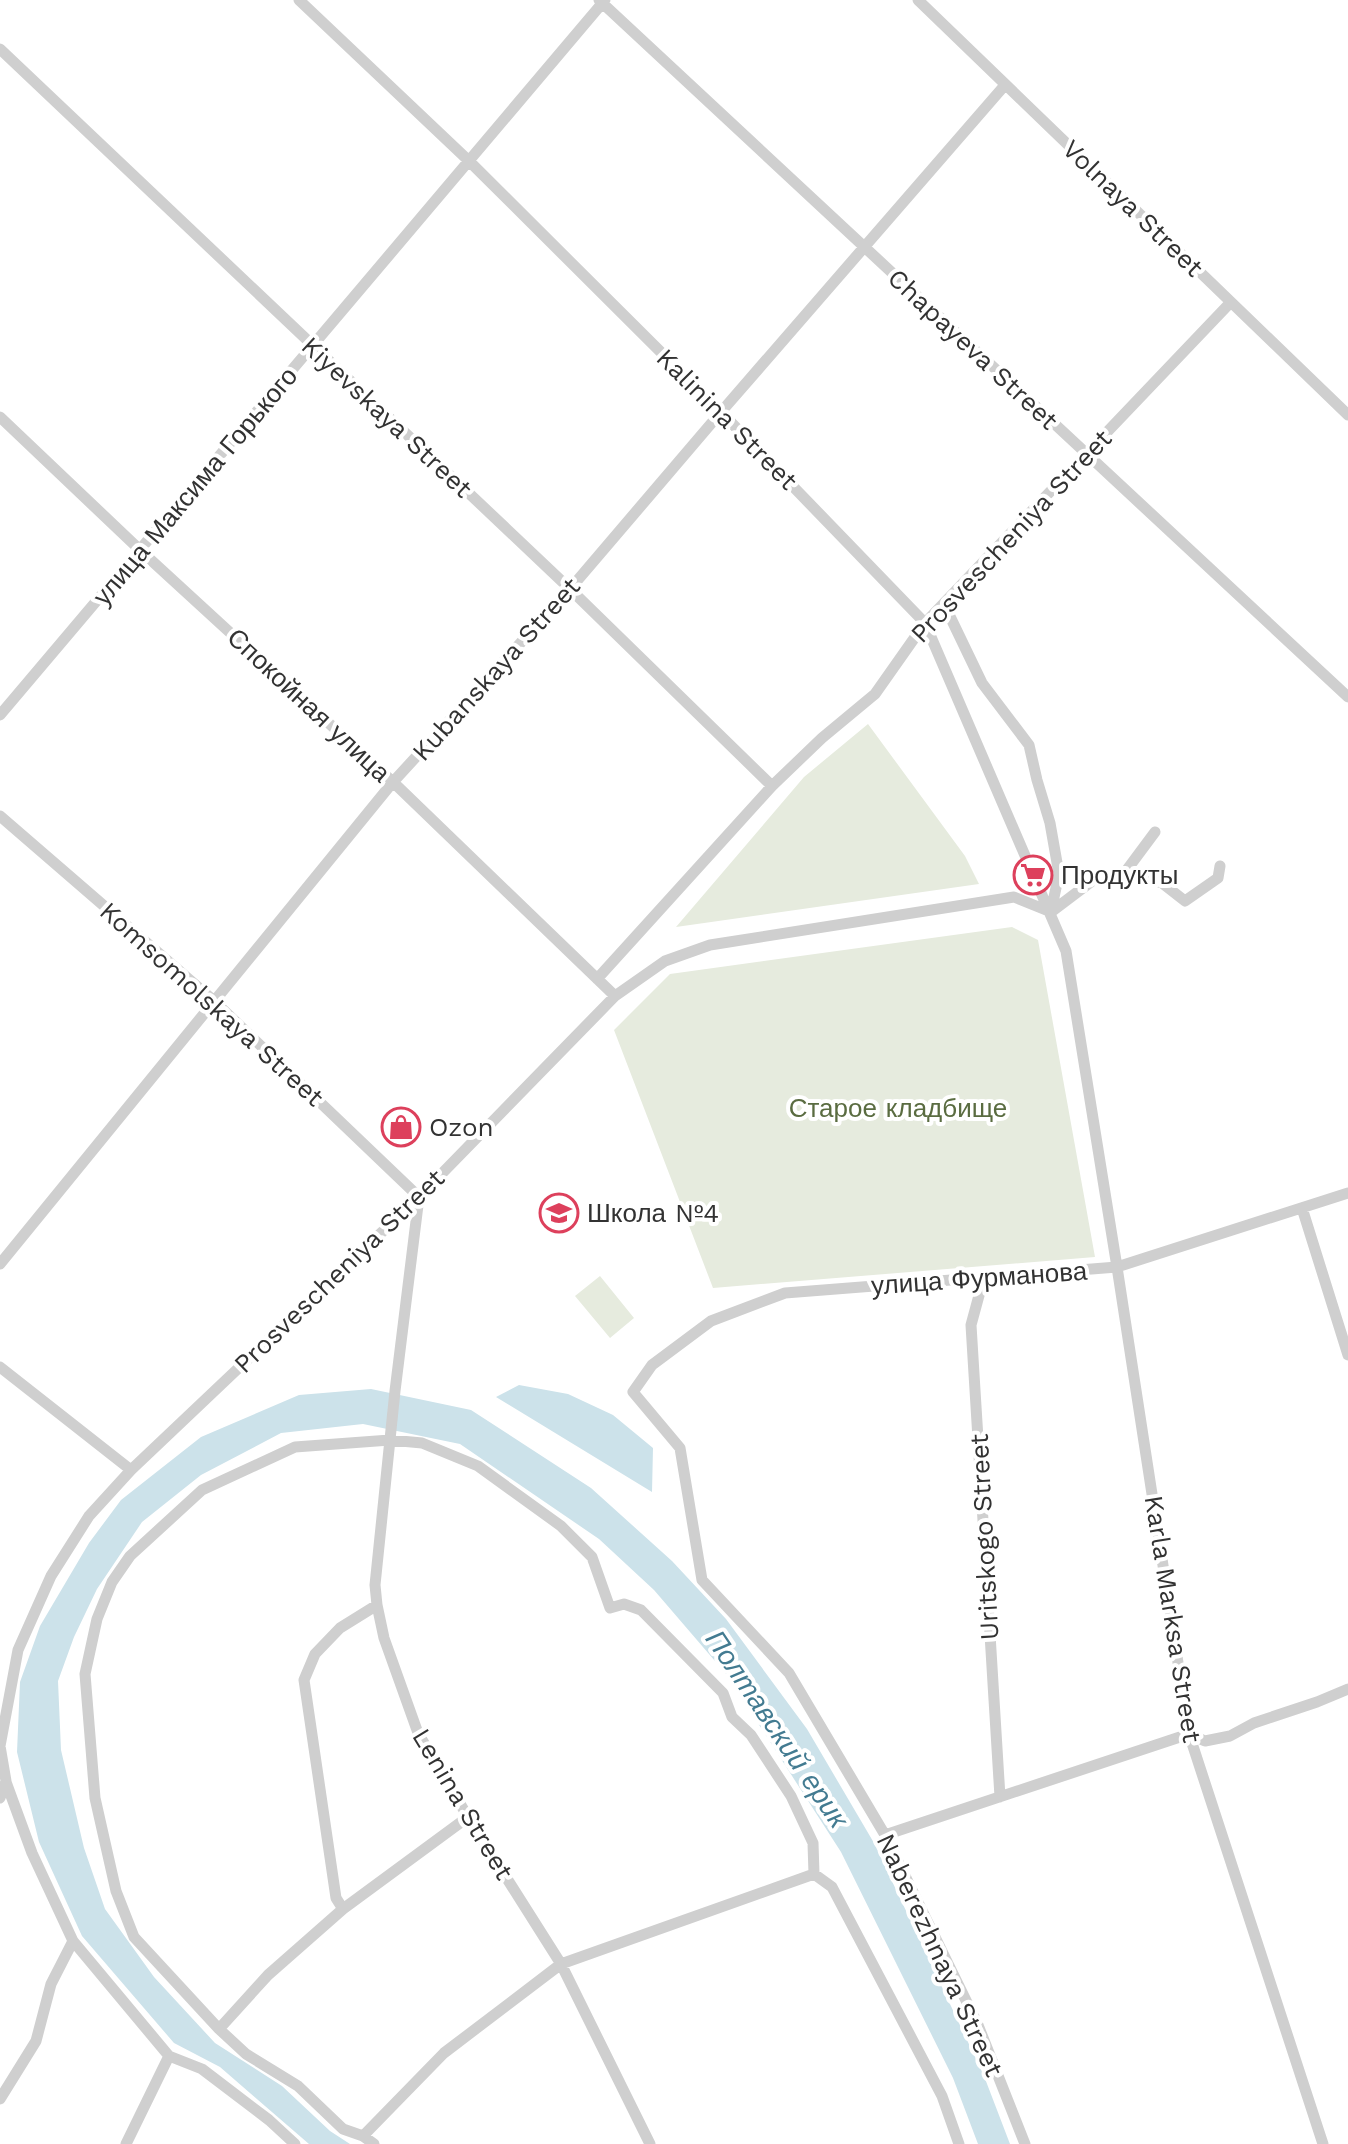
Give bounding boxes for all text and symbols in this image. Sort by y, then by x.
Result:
street label: Volnaya Street [1057,133,1210,283]
street label: Chapayeva Street [882,263,1064,436]
street label: Kiyevskaya Street [296,330,478,504]
street label: Kalinina Street [650,342,804,496]
street label: улица Максима Горького [87,361,303,611]
street label: Prosvescheniya Street [904,423,1118,649]
street label: Kubanskaya Street [406,571,586,767]
street label: Спокойная улица [222,622,397,788]
supermarket icon: Продукты [1012,854,1054,896]
place label: Продукты [1061,860,1178,890]
street label: Komsomolskaya Street [94,896,330,1112]
park label: Старое кладбище [789,1093,1007,1123]
shop icon: Ozon [380,1106,422,1148]
place label: Ozon [429,1112,494,1142]
street label: Prosvescheniya Street [228,1163,450,1379]
school or university icon: Школа №4 [538,1192,580,1234]
place label: Школа №4 [587,1198,719,1228]
street label: улица Фурманова [870,1255,1089,1301]
street label: Uritskogo Street [964,1433,1004,1641]
street label: Karla Marksa Street [1139,1493,1207,1745]
water label: Полтавский ерик [699,1624,856,1836]
street label: Lenina Street [406,1723,520,1885]
street label: Naberezhnaya Street [871,1829,1010,2081]

